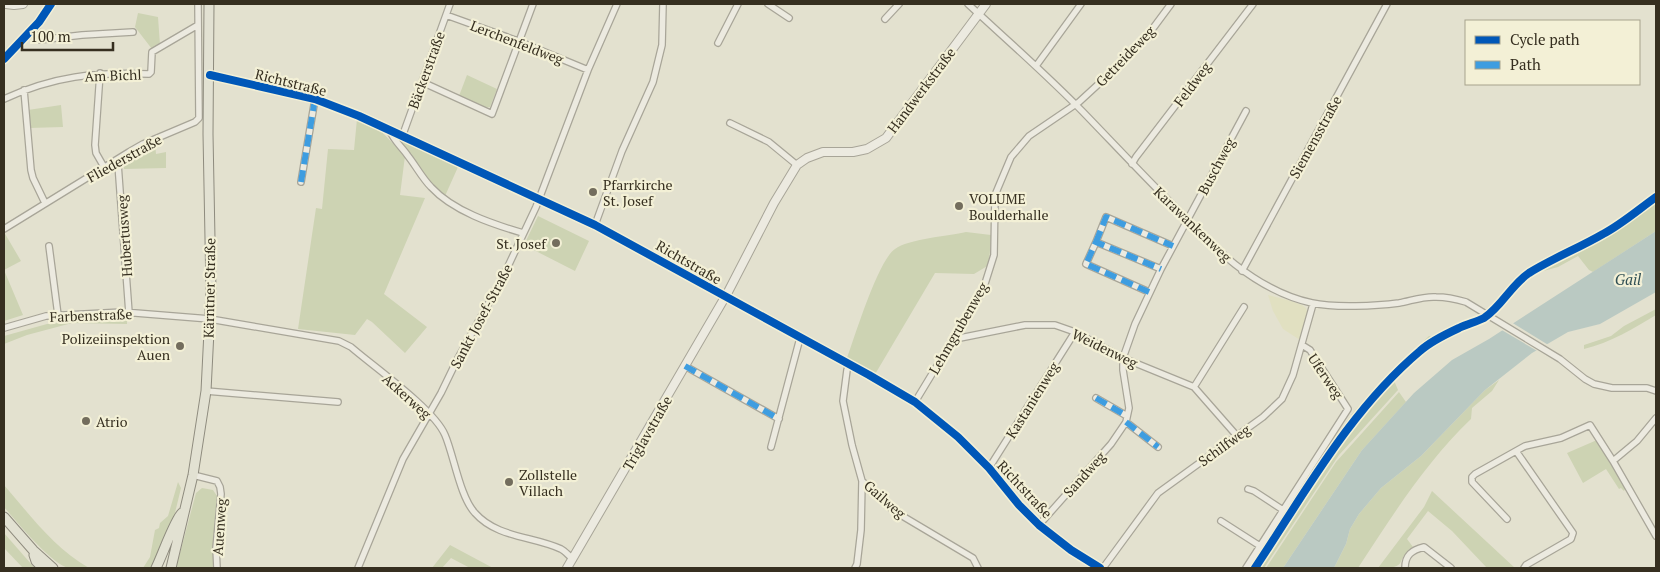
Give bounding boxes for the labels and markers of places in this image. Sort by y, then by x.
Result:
place label: Pfarrkirche St. Josef [603,175,673,210]
marker: Pfarrkirche St. Josef [587,186,599,198]
place label: VOLUME Boulderhalle [969,189,1049,224]
marker: VOLUME Boulderhalle [953,200,965,212]
place label: St. Josef [496,234,547,253]
marker: St. Josef [550,237,562,249]
place label: Polizeiinspektion Auen [62,329,171,364]
marker: Polizeiinspektion Auen [174,340,186,352]
place label: Atrio [96,412,128,431]
marker: Atrio [80,415,92,427]
place label: Zollstelle Villach [519,465,577,500]
marker: Zollstelle Villach [503,476,515,488]

